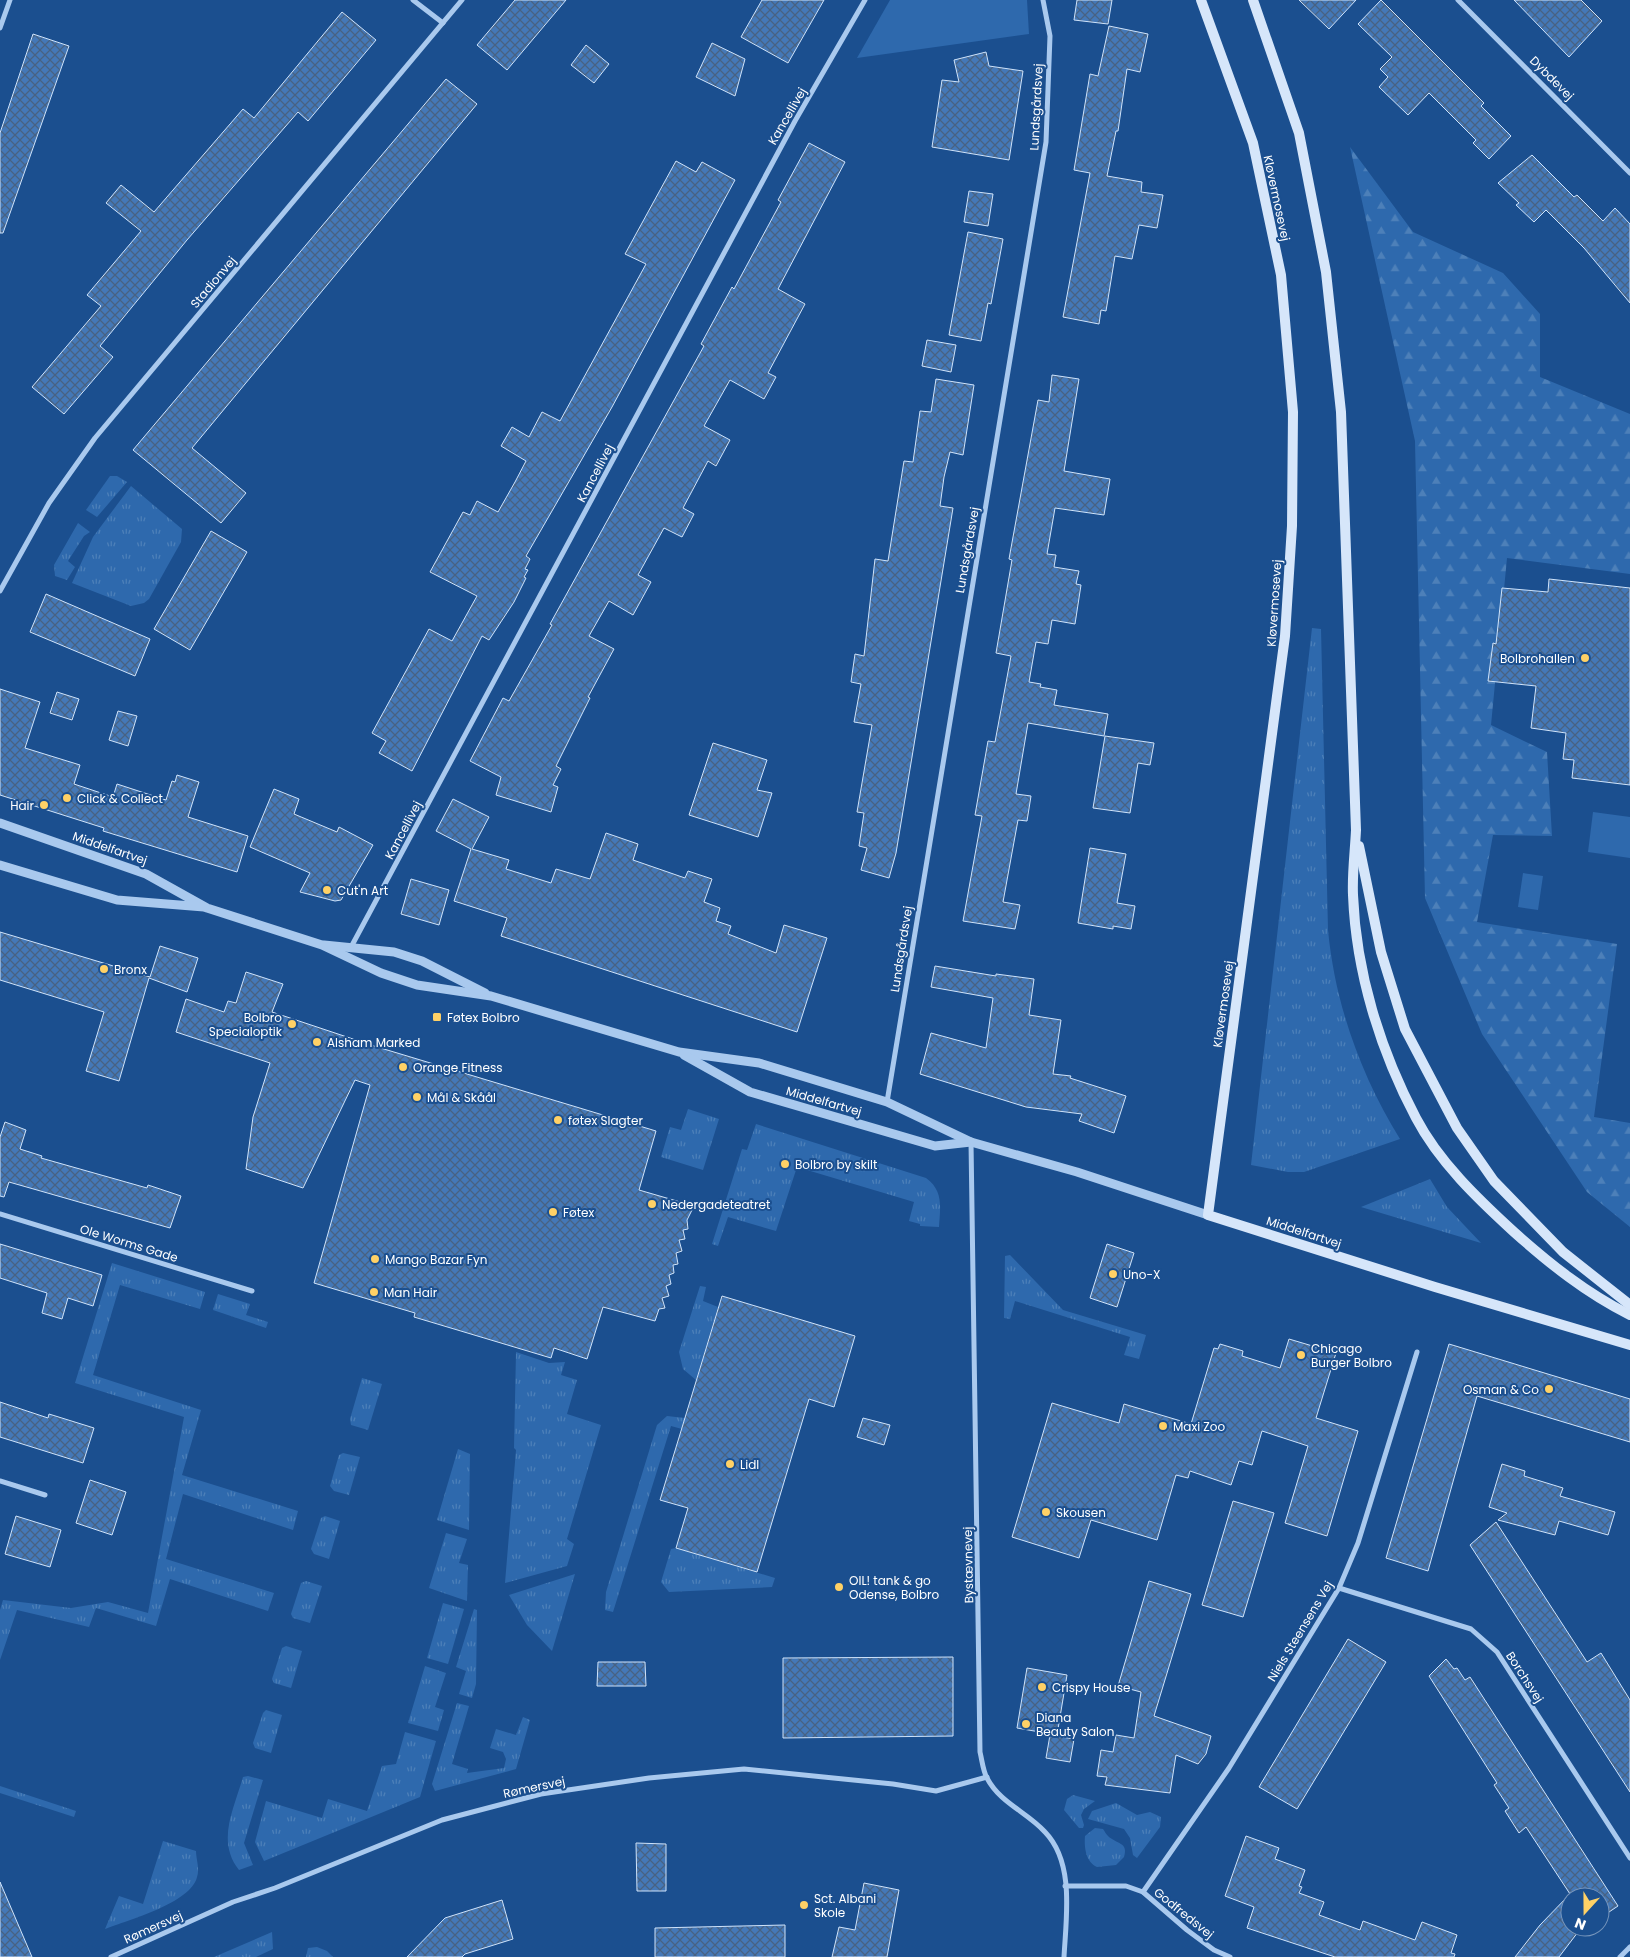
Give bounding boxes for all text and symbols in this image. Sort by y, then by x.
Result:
street label: Dybdevej [1526,52,1578,104]
street label: Lundsgårdsvej [1025,63,1047,151]
street label: Kancellivej [764,84,810,148]
street label: Kløvermosevej [1260,153,1294,243]
street label: Stadionvej [186,252,240,312]
street label: Kancellivej [573,441,617,505]
street label: Lundsgårdsvej [951,506,983,594]
street label: Kløvermosevej [1262,559,1286,647]
place label: Bolbrohallen [1500,650,1575,667]
marker: Bolbrohallen [1579,652,1591,664]
place label: Click & Collect [77,790,163,807]
marker: Click & Collect [61,792,73,804]
place label: Hair [10,797,35,814]
street label: Kancellivej [381,798,425,862]
marker: Hair [38,799,50,811]
street label: Middelfartvej [70,827,150,869]
place label: Cut'n Art [337,882,388,899]
marker: Cut'n Art [321,884,333,896]
street label: Lundsgårdsvej [886,905,916,993]
street label: Kløvermosevej [1209,960,1237,1048]
place label: Bronx [114,961,147,978]
marker: Bronx [98,963,110,975]
place label: Bolbro Specialoptik [209,1009,283,1040]
place label: Føtex Bolbro [447,1009,520,1026]
marker: Føtex Bolbro [431,1011,443,1023]
marker: Bolbro Specialoptik [286,1018,298,1030]
place label: Alsham Marked [327,1034,420,1051]
marker: Alsham Marked [311,1036,323,1048]
place label: Orange Fitness [413,1059,502,1076]
marker: Orange Fitness [397,1061,409,1073]
street label: Middelfartvej [784,1082,864,1120]
place label: Mål & Skåål [427,1089,496,1106]
marker: Mål & Skåål [411,1091,423,1103]
place label: føtex Slagter [568,1112,643,1129]
marker: føtex Slagter [552,1114,564,1126]
place label: Bolbro by skilt [795,1156,877,1173]
marker: Bolbro by skilt [779,1158,791,1170]
place label: Nedergadeteatret [662,1196,770,1213]
marker: Nedergadeteatret [646,1198,658,1210]
place label: Føtex [563,1204,595,1221]
marker: Føtex [547,1206,559,1218]
street label: Middelfartvej [1264,1212,1344,1252]
street label: Ole Worms Gade [78,1220,180,1266]
place label: Mango Bazar Fyn [385,1251,487,1268]
marker: Mango Bazar Fyn [369,1253,381,1265]
place label: Uno-X [1123,1266,1161,1283]
marker: Uno-X [1107,1268,1119,1280]
place label: Man Hair [384,1284,438,1301]
marker: Man Hair [368,1286,380,1298]
place label: Chicago Burger Bolbro [1311,1340,1392,1371]
marker: Chicago Burger Bolbro [1295,1349,1307,1361]
place label: Osman & Co [1463,1381,1539,1398]
marker: Osman & Co [1543,1383,1555,1395]
place label: Maxi Zoo [1173,1418,1226,1435]
marker: Maxi Zoo [1157,1420,1169,1432]
place label: Lidl [740,1456,759,1473]
marker: Lidl [724,1458,736,1470]
place label: Skousen [1056,1504,1106,1521]
marker: Skousen [1040,1506,1052,1518]
street label: Bystævnevej [959,1526,977,1604]
place label: OIL! tank & go Odense, Bolbro [849,1572,940,1603]
street label: Niels Steensens Vej [1263,1577,1337,1684]
marker: OIL! tank & go Odense, Bolbro [833,1581,845,1593]
street label: Borchsvej [1502,1648,1548,1706]
place label: Crispy House [1052,1679,1130,1696]
marker: Crispy House [1036,1681,1048,1693]
place label: Diana Beauty Salon [1036,1709,1114,1740]
marker: Diana Beauty Salon [1020,1718,1032,1730]
street label: Rømersvej [502,1772,566,1802]
street label: Godfredsvej [1150,1884,1218,1942]
north arrow [1560,1887,1610,1937]
place label: Sct. Albani Skole [814,1890,876,1921]
marker: Sct. Albani Skole [798,1899,810,1911]
street label: Rømersvej [121,1906,185,1948]
text: N [1572,1913,1589,1935]

